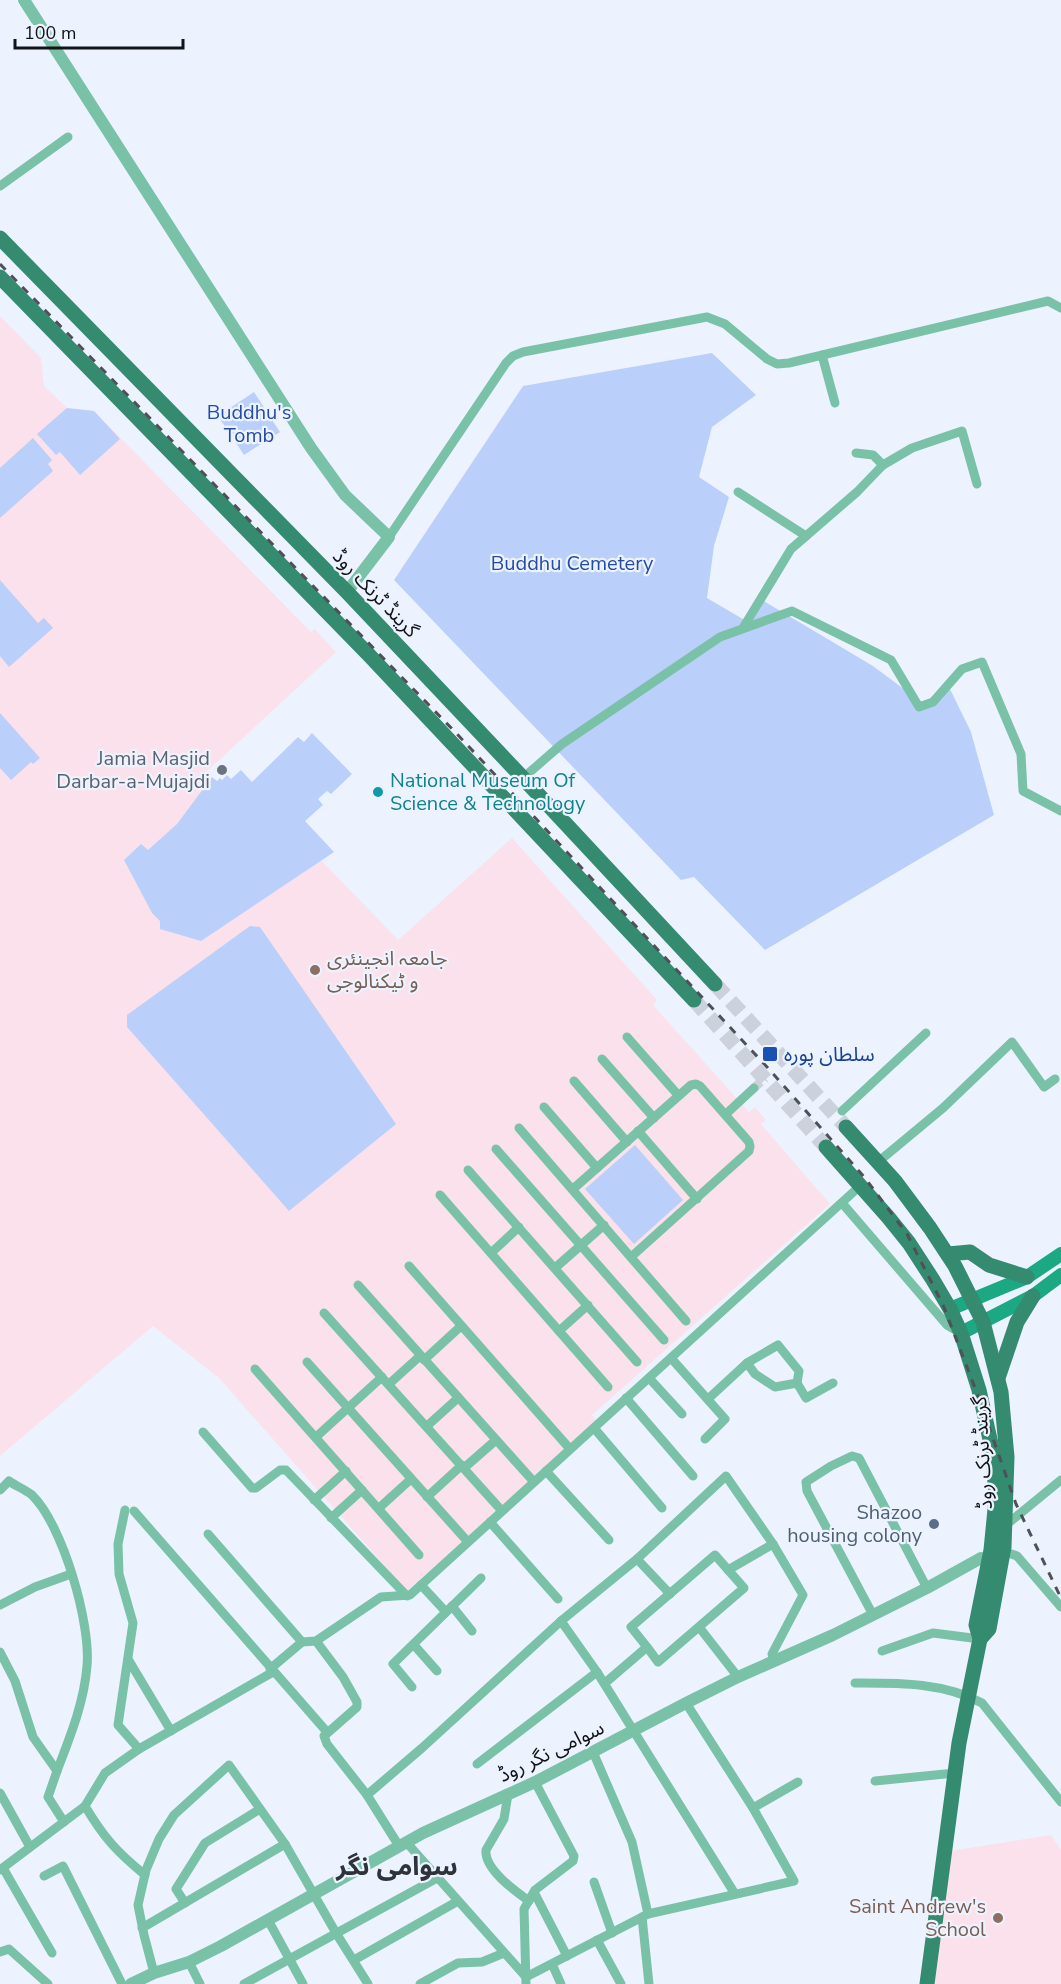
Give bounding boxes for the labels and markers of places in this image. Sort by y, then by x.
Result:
place label: Jamia Masjid Darbar-a-Mujajdi [56,745,210,795]
marker: Jamia Masjid Darbar-a-Mujajdi [215,763,229,777]
place label: National Museum Of Science & Technology [390,767,586,817]
marker: National Museum Of Science & Technology [371,785,385,799]
place label: جامعہ انجینئری و ٹیکنالوجی [327,945,447,995]
marker: جامعہ انجینئری و ٹیکنالوجی [308,963,322,977]
place label: سلطان پورہ [784,1041,875,1068]
marker: سلطان پورہ [761,1045,779,1063]
place label: Shazoo housing colony [787,1499,923,1549]
marker: Shazoo housing colony [927,1517,941,1531]
place label: Saint Andrew's School [849,1893,986,1943]
marker: Saint Andrew's School [991,1911,1005,1925]

